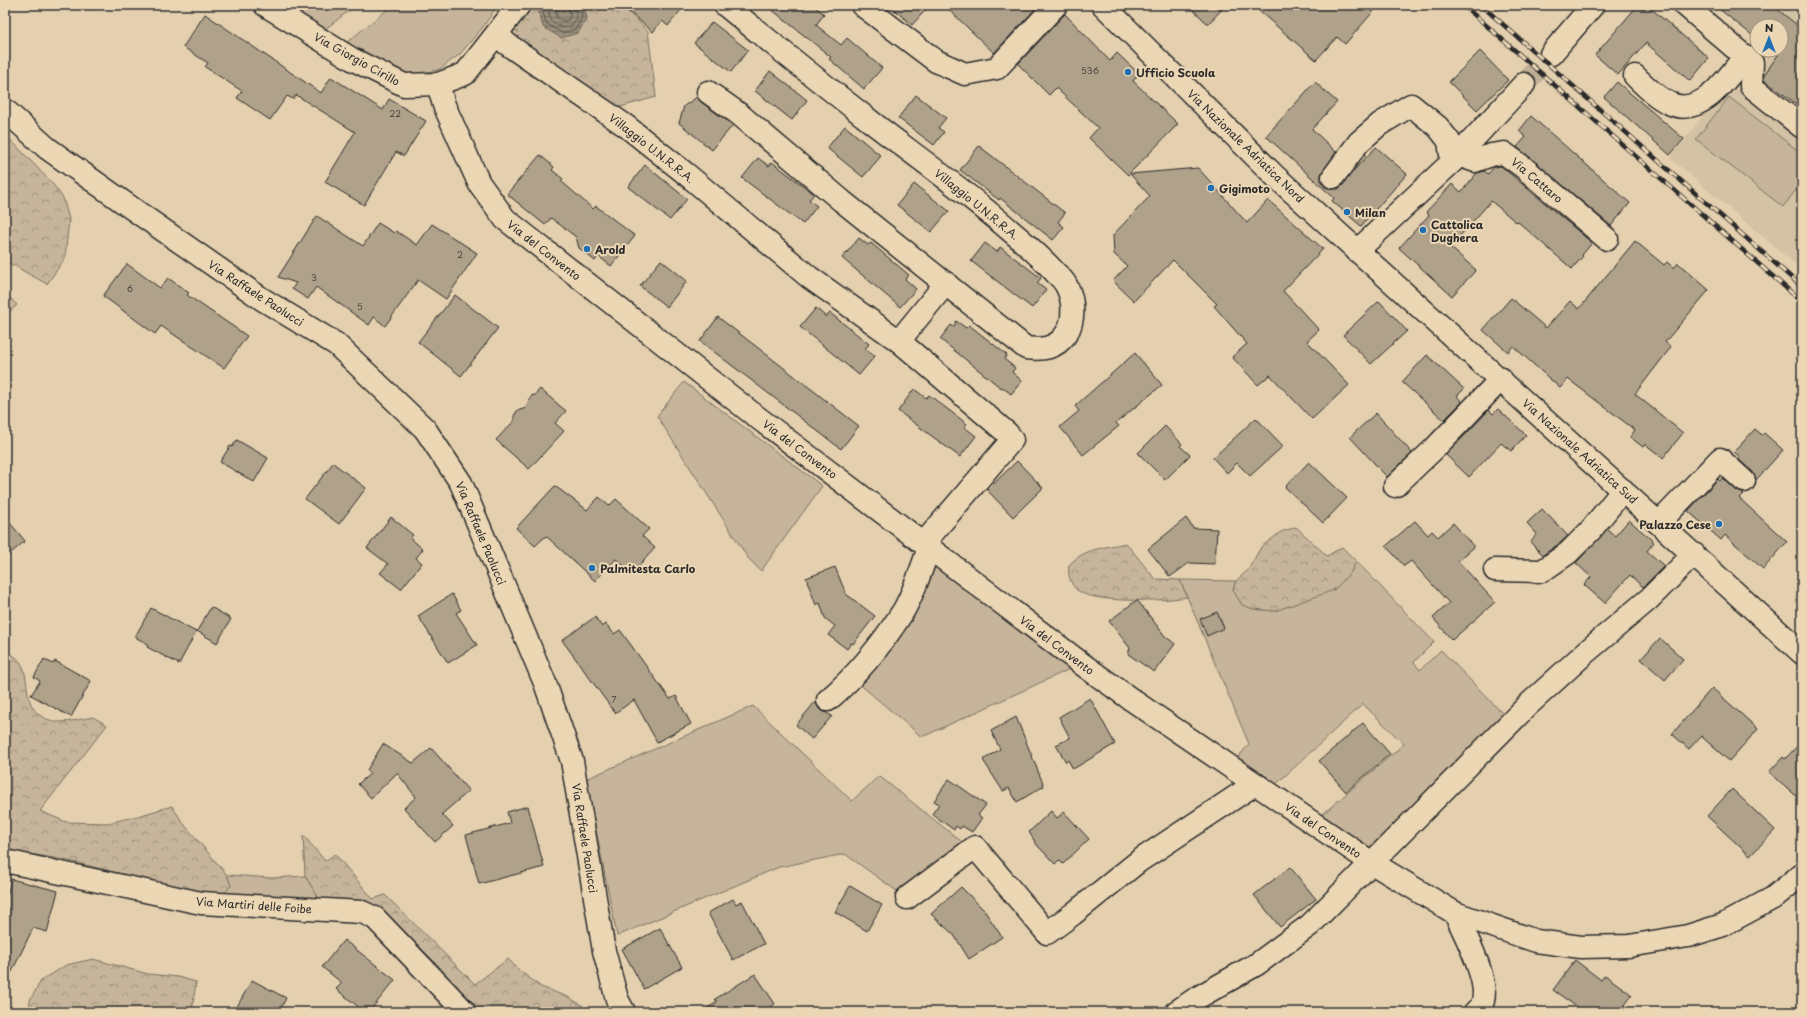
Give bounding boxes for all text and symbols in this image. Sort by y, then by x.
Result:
north arrow [1749,18,1789,58]
text: N [1765,19,1774,36]
street label: Via Giorgio Cirillo [311,28,403,90]
house number: 536 [1081,63,1099,77]
place label: Ufficio Scuola [1136,64,1216,81]
marker: Ufficio Scuola [1123,67,1133,77]
street label: Via Nazionale Adriatica Nord [1184,85,1308,207]
house number: 22 [389,106,401,120]
street label: Villaggio U.N.R.R.A. [606,109,698,187]
street label: Via Cattaro [1507,153,1567,207]
street label: Villaggio U.N.R.R.A. [931,165,1023,243]
place label: Gigimoto [1219,180,1270,197]
marker: Gigimoto [1206,183,1216,193]
place label: Milan [1355,204,1386,221]
marker: Milan [1342,207,1352,217]
street label: Via del Convento [504,216,584,284]
place label: Cattolica Dughera [1431,216,1484,246]
marker: Cattolica Dughera [1418,225,1428,235]
place label: Arold [594,241,626,258]
marker: Arold [582,244,592,254]
house number: 2 [457,247,463,261]
street label: Via Raffaele Paolucci [205,256,307,330]
house number: 3 [311,270,317,284]
house number: 6 [127,281,133,295]
house number: 5 [357,299,363,313]
street label: Via Nazionale Adriatica Sud [1519,394,1641,508]
street label: Via del Convento [759,415,841,483]
street label: Via Raffaele Paolucci [452,479,510,587]
place label: Palazzo Cese [1639,516,1711,533]
marker: Palazzo Cese [1714,519,1724,529]
place label: Palmitesta Carlo [600,560,696,577]
marker: Palmitesta Carlo [587,563,597,573]
street label: Via del Convento [1016,611,1098,679]
house number: 7 [611,692,617,706]
street label: Via Raffaele Paolucci [568,782,602,894]
street label: Via del Convento [1281,798,1365,862]
street label: Via Martiri delle Foibe [195,892,313,918]

